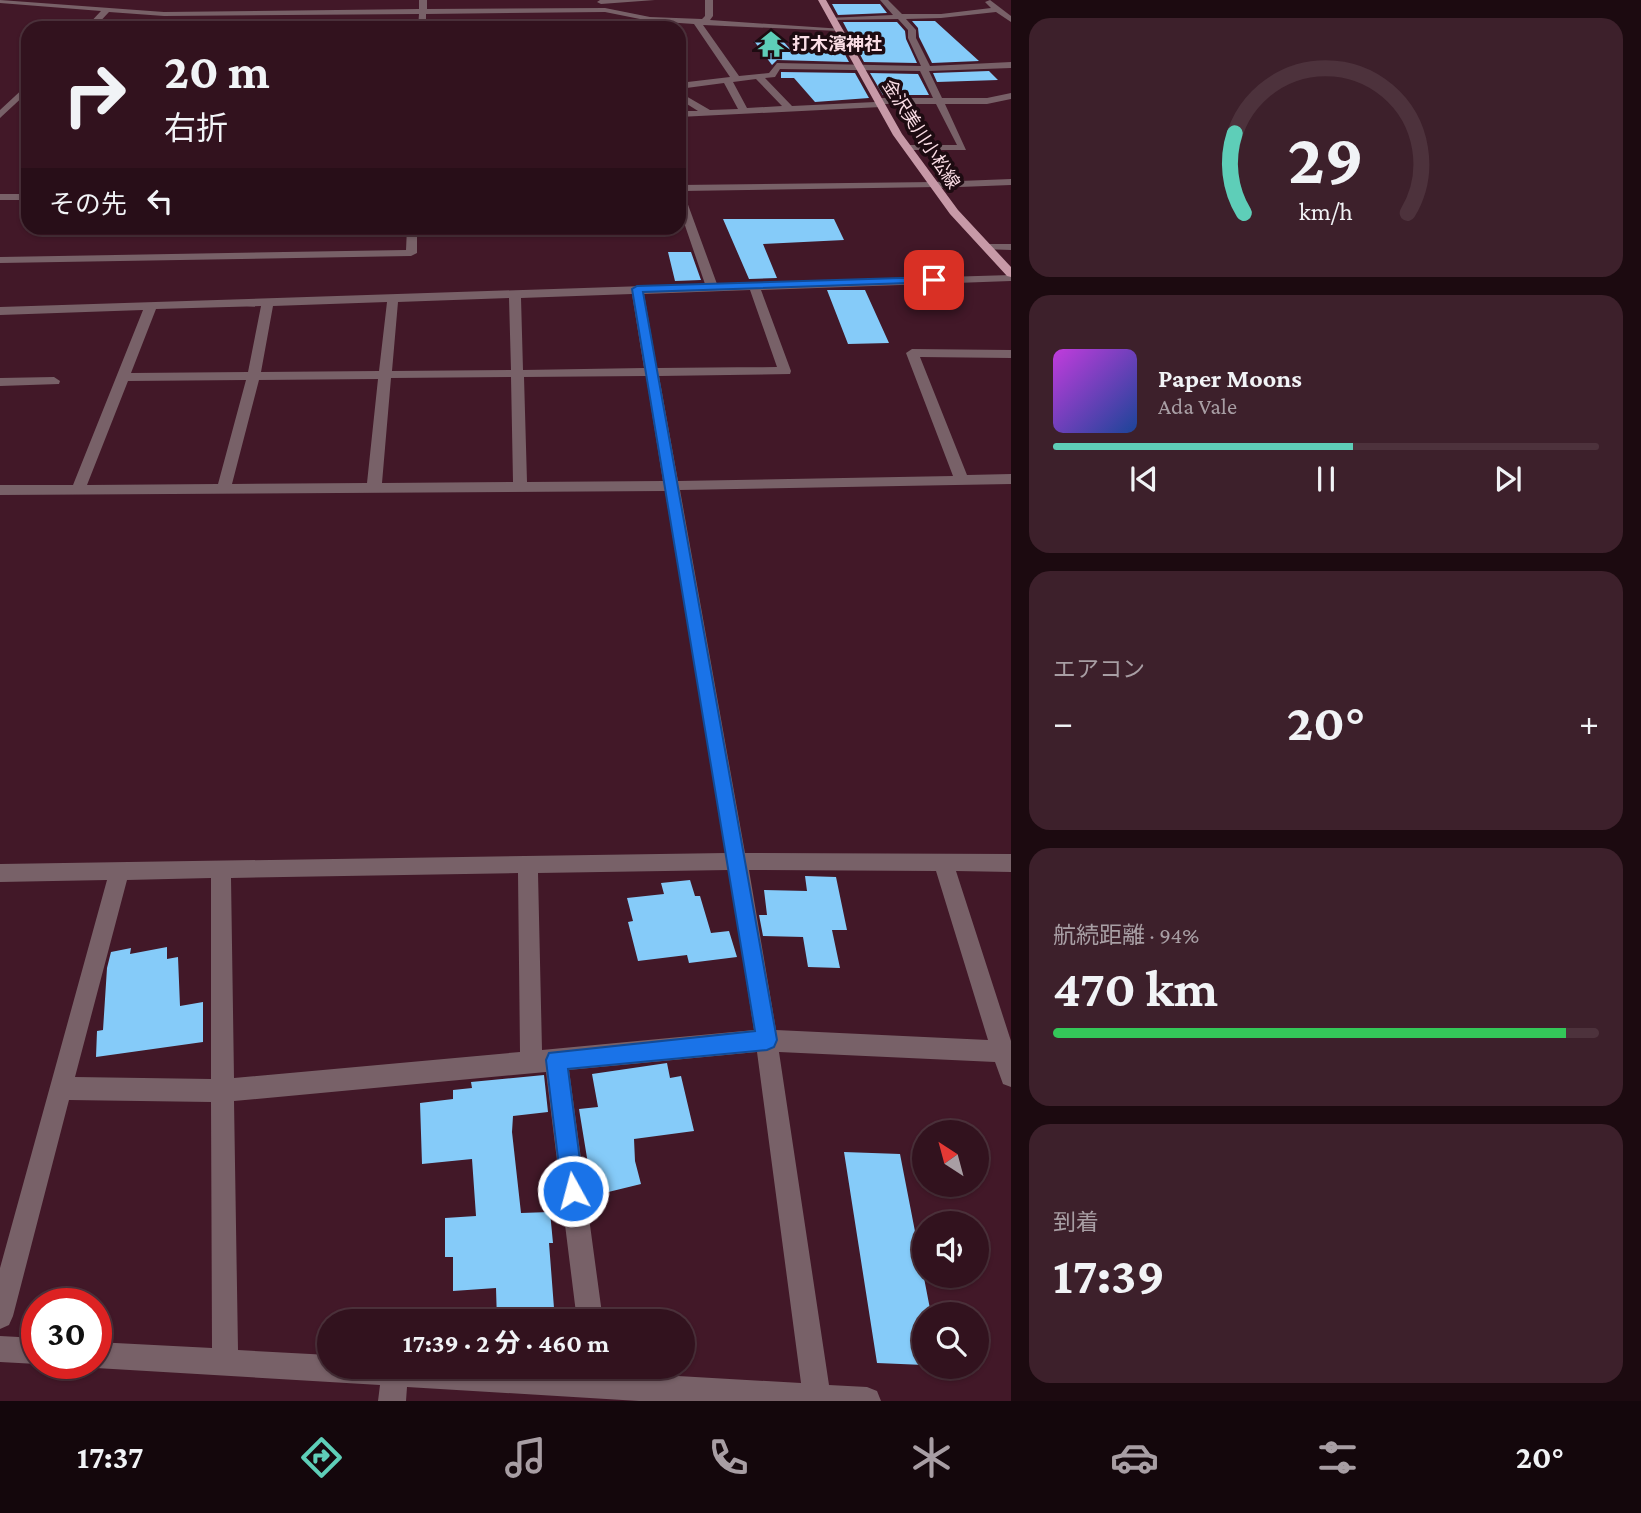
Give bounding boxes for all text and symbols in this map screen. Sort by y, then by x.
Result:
temple icon: 打木濱神社 [756,29,786,59]
place label: 打木濱神社 [792,34,882,54]
text: 20 m [164,44,270,99]
icon: right [49,49,140,140]
street label: 金沢美川小松線 [878,76,964,192]
text: 右折 [164,110,228,146]
text: 29 [1288,119,1364,200]
icon: left [141,182,179,220]
text: その先 [49,190,127,219]
text: km/h [1299,198,1353,225]
pin [904,250,964,310]
icon: arrive [915,261,953,299]
text: Paper Moons [1158,364,1302,393]
text: Ada Vale [1158,393,1237,419]
icon: previous [1125,460,1163,498]
icon: pause [1307,460,1345,498]
icon: next [1489,460,1527,498]
text: エアコン [1053,656,1145,682]
text: 20° [1287,693,1365,751]
text: − [1053,701,1073,743]
text: + [1579,701,1599,743]
text: 航続距離 · 94% [1053,922,1199,948]
text: 470 km [1053,959,1218,1017]
north arrow [912,1120,989,1197]
map controls [912,1120,989,1379]
position arrow [536,1154,610,1228]
text: 到着 [1053,1209,1099,1235]
button: sound [912,1211,989,1288]
text: 17:39 [1053,1246,1165,1304]
speed limit sign: 30 [21,1288,112,1379]
button: search [912,1302,989,1379]
text: 17:39 · 2 分 · 460 m [403,1329,609,1358]
icon: directions [297,1433,346,1482]
icon: music [501,1433,550,1482]
icon: phone [704,1433,753,1482]
icon: climate [907,1433,956,1482]
icon: car [1110,1433,1159,1482]
icon: filters [1313,1433,1362,1482]
text: 17:37 [77,1439,143,1475]
text: 20° [1516,1439,1564,1475]

